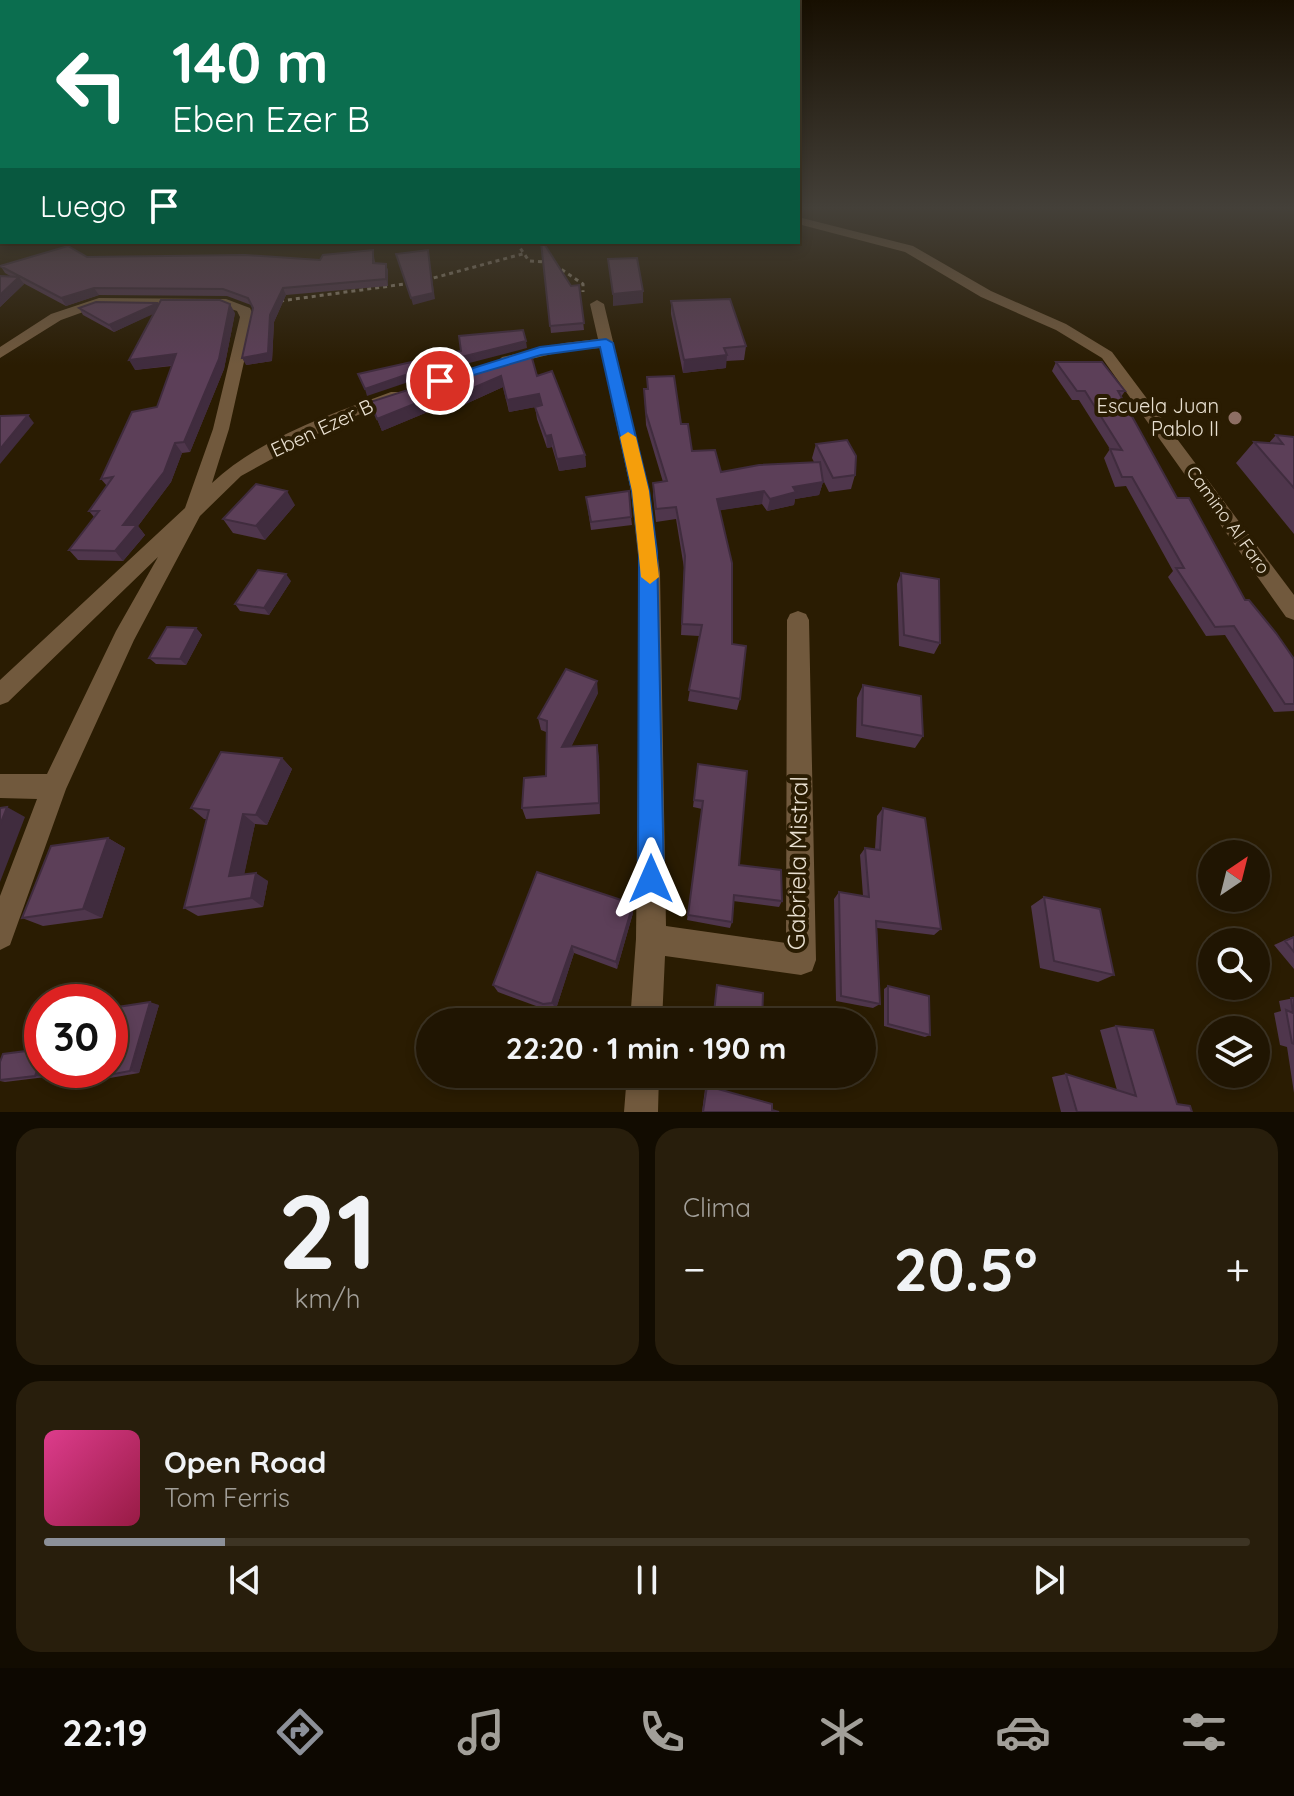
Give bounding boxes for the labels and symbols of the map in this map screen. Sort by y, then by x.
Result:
pin [406,347,474,415]
street label: Eben Ezer B [267,393,377,462]
place label: Escuela Juan Pablo II [1097,393,1219,441]
marker: Escuela Juan Pablo II [1226,409,1244,427]
street label: Camino Al Faro [1181,461,1275,578]
street label: Gabriela Mistral [780,776,814,950]
position arrow [609,837,693,921]
north arrow [1198,840,1270,912]
speed limit sign: 30 [24,984,128,1088]

